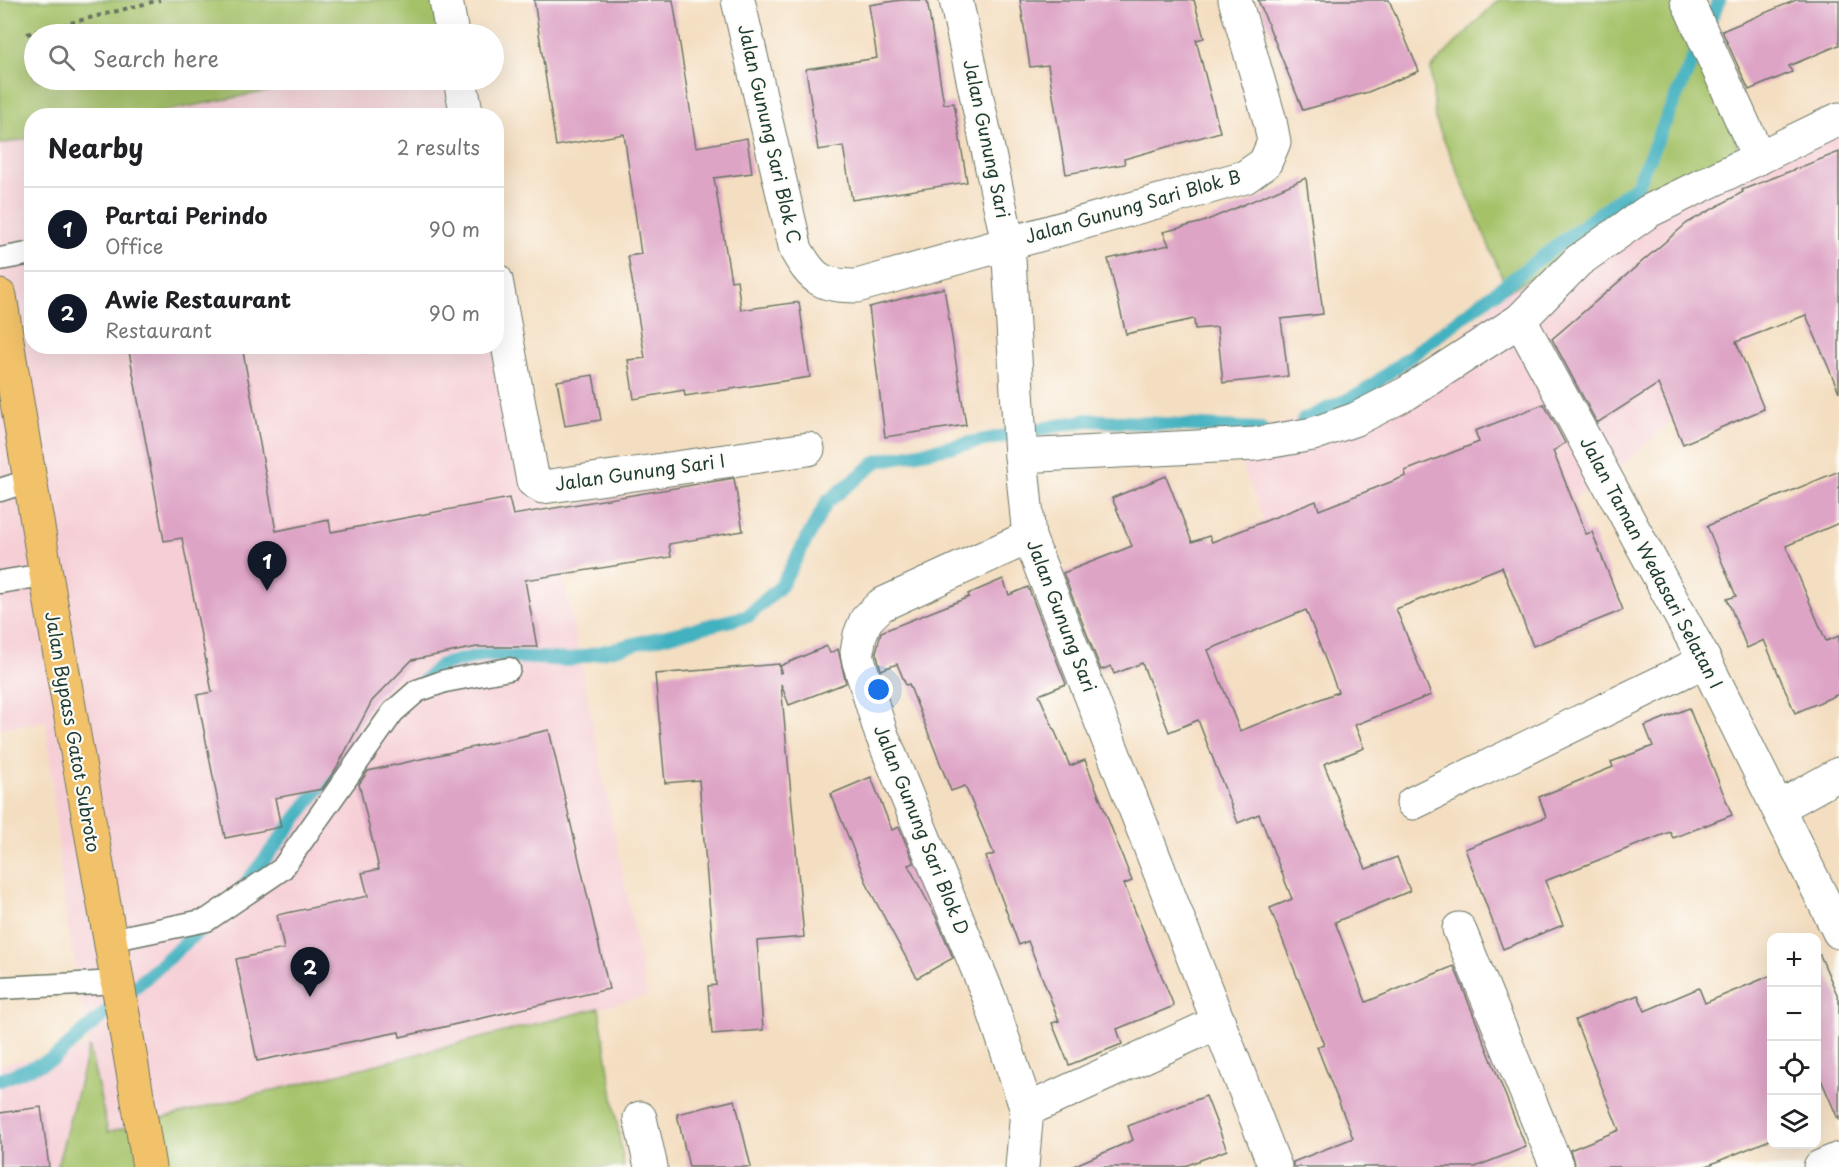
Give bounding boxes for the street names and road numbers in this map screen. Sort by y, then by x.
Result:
street label: Jalan Gunung Sari Blok C [732,21,809,246]
street label: Jalan Gunung Sari [957,57,1017,221]
street label: Jalan Gunung Sari Blok B [1021,162,1244,249]
street label: Jalan Taman Wedasari Selatan I [1574,431,1730,693]
street label: Jalan Gunung Sari I [553,446,726,497]
street label: Jalan Gunung Sari [1021,535,1104,696]
street label: Jalan Bypass Gatot Subroto [39,609,108,854]
street label: Jalan Gunung Sari Blok D [868,720,977,939]

